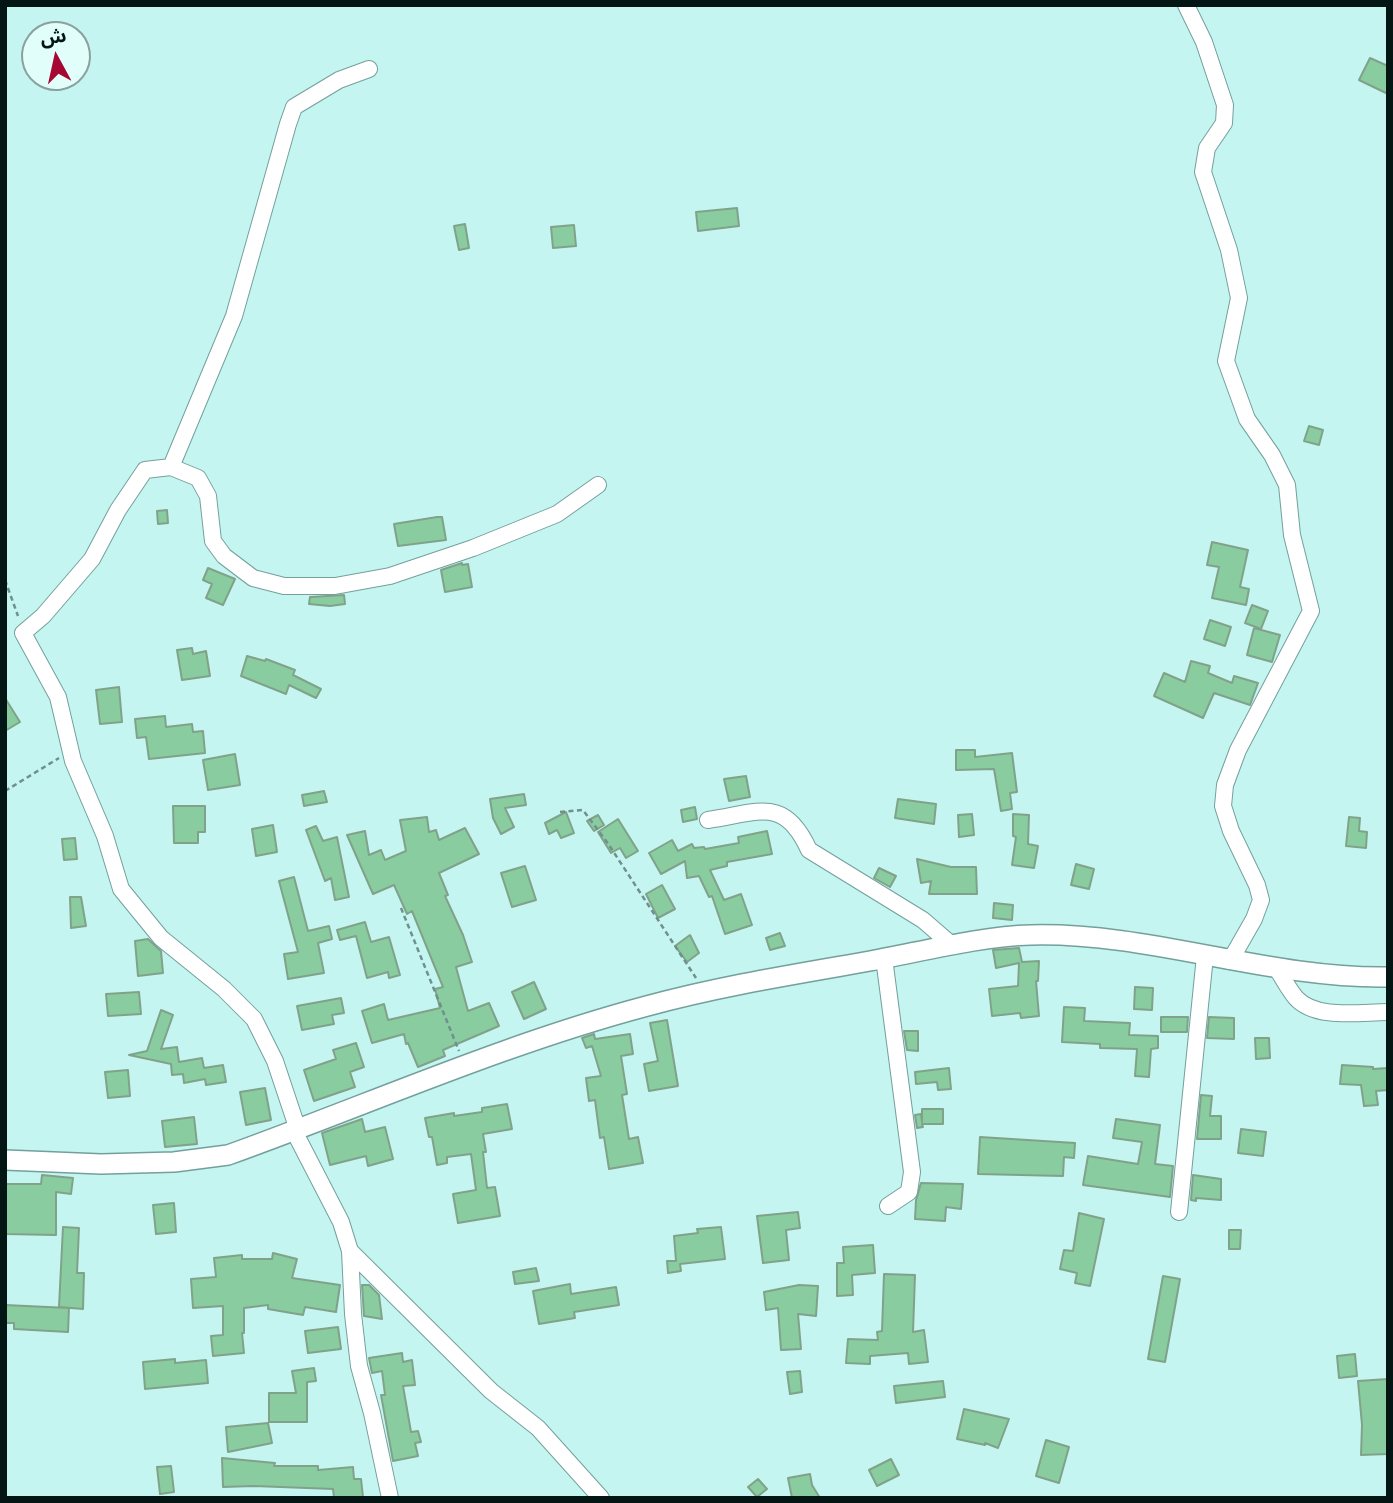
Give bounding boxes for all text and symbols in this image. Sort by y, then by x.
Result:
north arrow [21,21,91,91]
text: ش [39,23,68,50]

